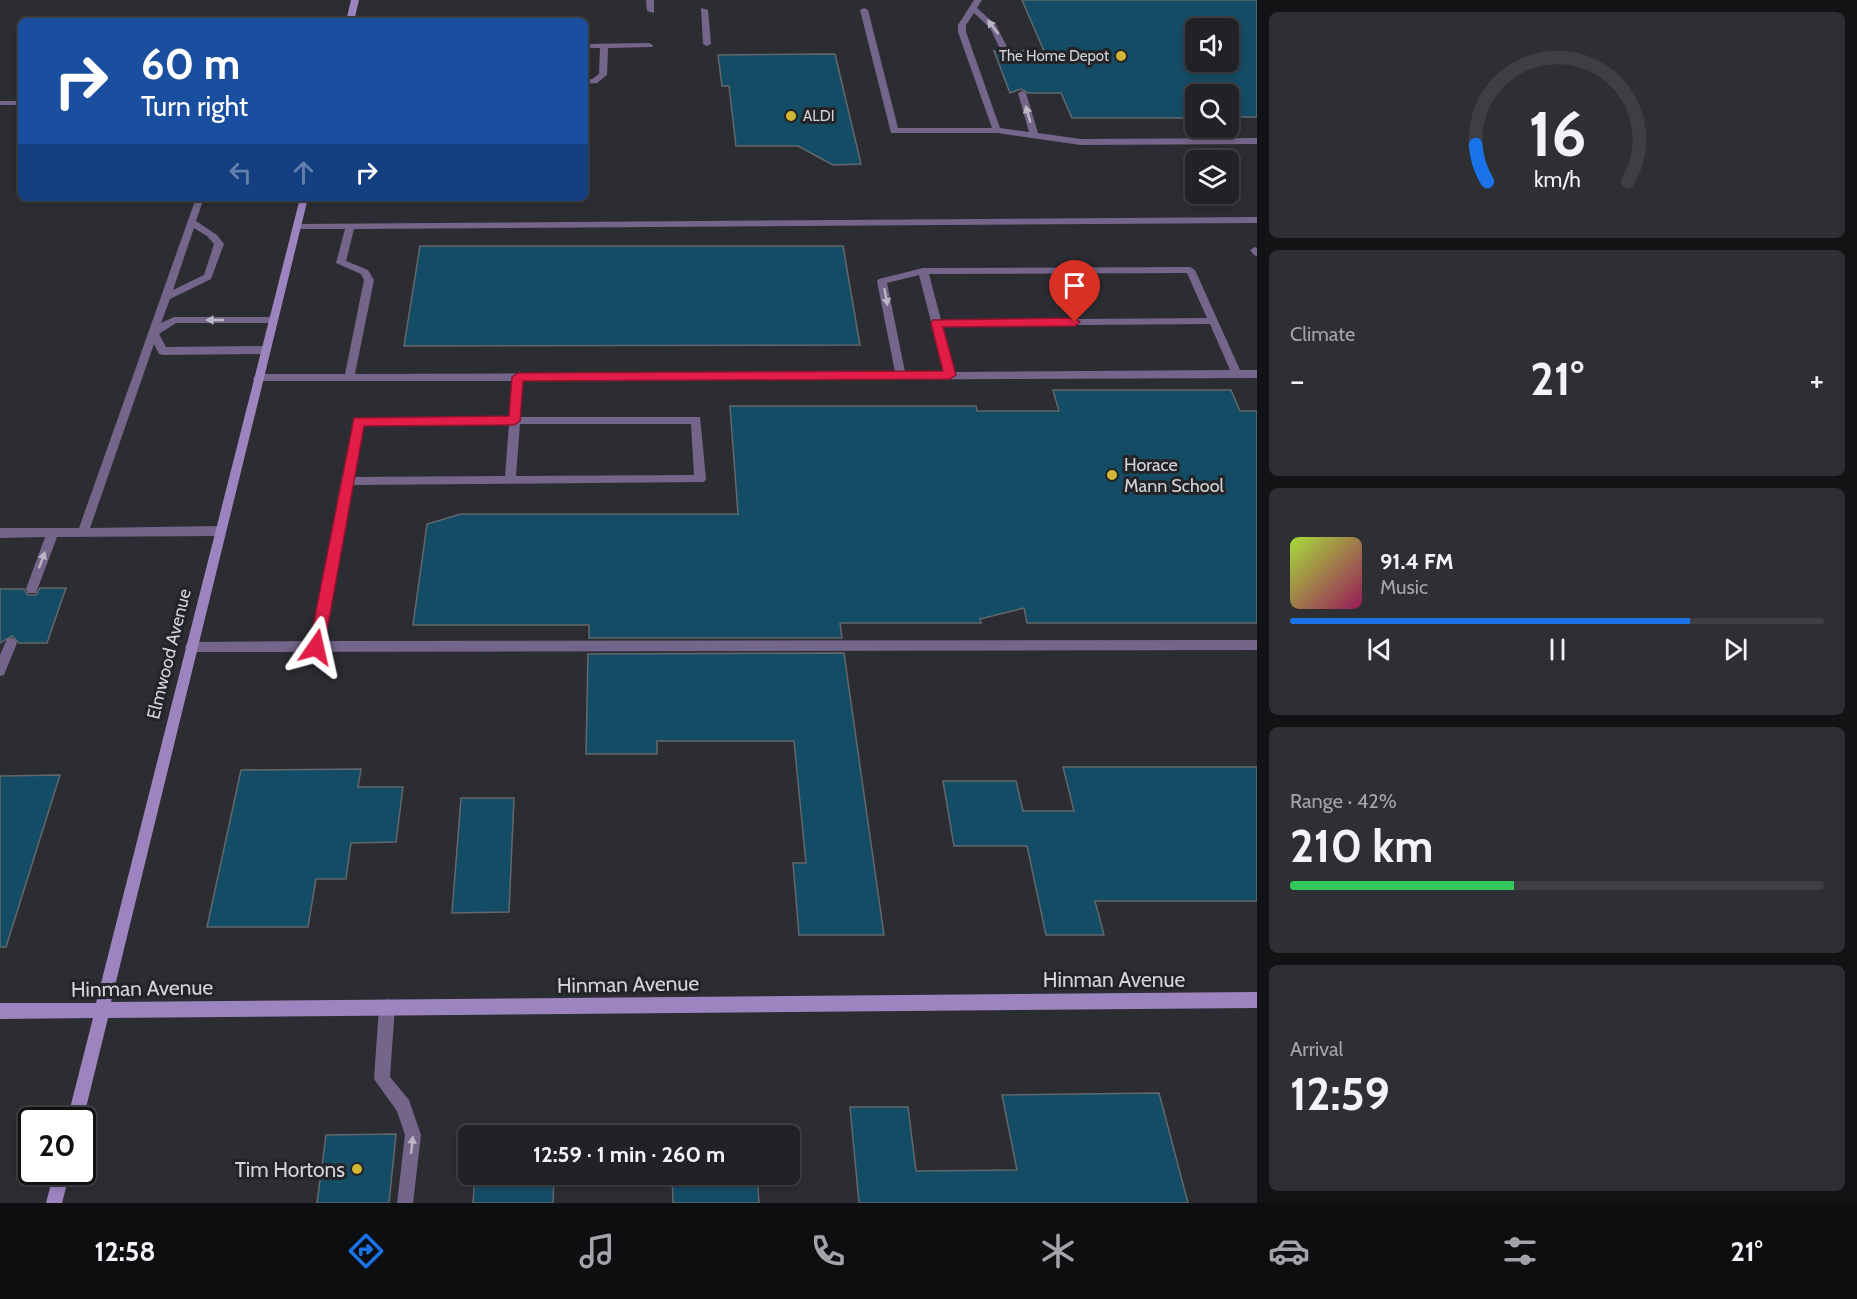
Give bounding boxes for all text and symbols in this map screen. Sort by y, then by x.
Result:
map controls [1185,18,1239,204]
button: sound [1185,18,1239,72]
one-way arrow [987,19,999,35]
text: 60 m [141,38,240,90]
icon: right [42,42,120,120]
place label: The Home Depot [999,47,1109,65]
marker: The Home Depot [1114,49,1128,63]
button: search [1185,84,1239,138]
text: Turn right [141,90,248,123]
text: 16 [1528,96,1586,172]
one-way arrow [1023,105,1032,123]
place label: ALDI [803,107,835,125]
marker: ALDI [784,109,798,123]
button: layers [1185,150,1239,204]
icon: left [224,156,257,189]
icon: ahead [287,156,320,189]
icon: right [350,156,383,189]
text: km/h [1534,166,1580,192]
pin [1049,260,1100,322]
icon: arrive [1058,269,1091,302]
one-way arrow [881,287,890,306]
one-way arrow [205,315,224,325]
text: Climate [1290,322,1355,346]
text: 21° [1530,352,1584,406]
text: − [1290,360,1305,400]
text: + [1809,360,1824,400]
place label: Horace Mann School [1124,454,1225,497]
marker: Horace Mann School [1105,468,1119,482]
text: 91.4 FM [1380,548,1454,575]
one-way arrow [38,551,48,569]
text: Music [1380,575,1428,599]
street label: Elmwood Avenue [142,586,196,722]
position arrow [284,615,348,679]
icon: previous [1363,633,1396,666]
icon: pause [1541,633,1574,666]
icon: next [1719,633,1752,666]
text: Range · 42% [1290,789,1397,813]
text: 210 km [1290,819,1433,873]
street label: Hinman Avenue [1043,967,1185,992]
street label: Hinman Avenue [557,970,700,998]
street label: Hinman Avenue [71,974,214,1002]
text: Arrival [1290,1037,1343,1061]
text: 12:59 [1290,1067,1390,1121]
speed limit sign: 20 [18,1107,96,1185]
one-way arrow [407,1135,417,1154]
text: 12:59 · 1 min · 260 m [533,1141,725,1168]
place label: Tim Hortons [235,1157,345,1182]
marker: Tim Hortons [350,1162,364,1176]
icon: directions [345,1230,387,1272]
icon: music [576,1230,618,1272]
icon: phone [807,1230,849,1272]
icon: climate [1037,1230,1079,1272]
icon: car [1268,1230,1310,1272]
icon: filters [1499,1230,1541,1272]
text: 12:58 [94,1235,156,1268]
text: 21° [1730,1235,1763,1268]

